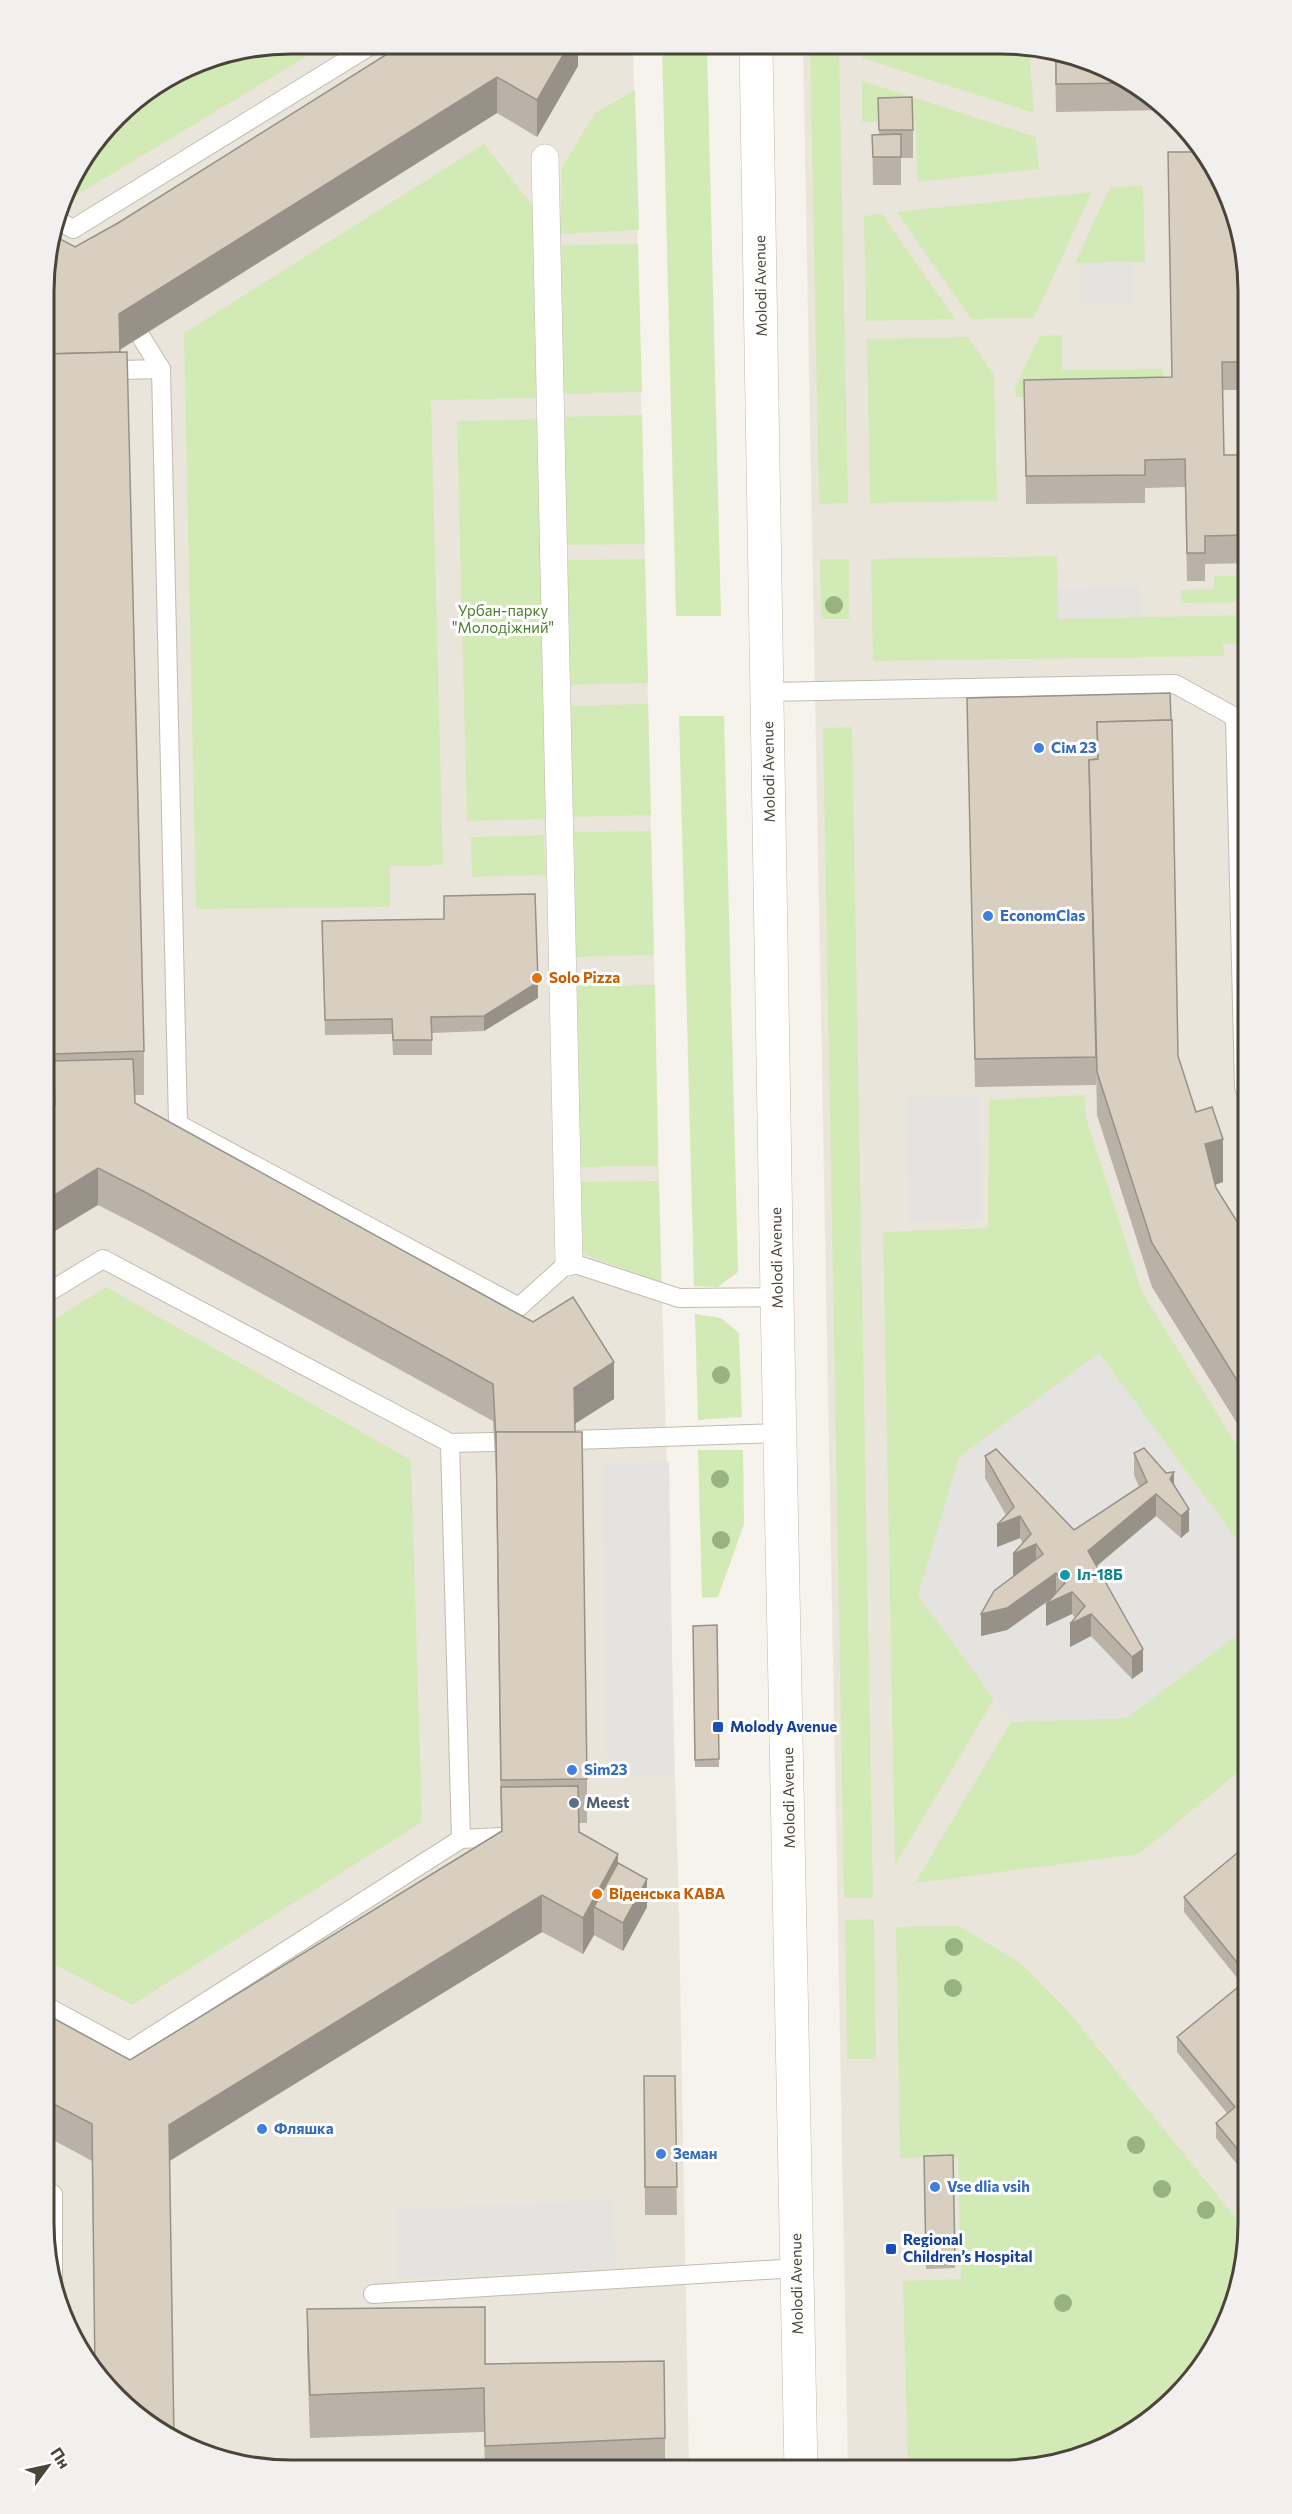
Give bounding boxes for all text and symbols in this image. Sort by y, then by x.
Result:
street label: Molodi Avenue [750,235,770,337]
park label: Урбан-парку "Молодіжний" [452,601,554,636]
street label: Molodi Avenue [758,721,778,823]
place label: Сім 23 [1051,738,1097,756]
marker: Сім 23 [1032,741,1046,755]
place label: EconomClas [1000,906,1085,924]
marker: EconomClas [981,909,995,923]
place label: Solo Pizza [549,968,620,986]
marker: Solo Pizza [530,971,544,985]
street label: Molodi Avenue [766,1207,786,1309]
place label: Іл-18Б [1077,1565,1123,1583]
marker: Іл-18Б [1058,1568,1072,1582]
place label: Molody Avenue [730,1717,837,1735]
marker: Molody Avenue [711,1720,725,1734]
street label: Molodi Avenue [778,1747,798,1849]
place label: Sim23 [584,1760,628,1778]
marker: Sim23 [565,1763,579,1777]
place label: Meest [586,1793,629,1811]
marker: Meest [567,1796,581,1810]
place label: Віденська КАВА [609,1884,726,1902]
marker: Віденська КАВА [590,1887,604,1901]
place label: Фляшка [274,2119,334,2137]
marker: Фляшка [255,2122,269,2136]
place label: Земан [673,2144,717,2162]
marker: Земан [654,2147,668,2161]
place label: Vse dlia vsih [947,2177,1030,2195]
marker: Vse dlia vsih [928,2180,942,2194]
place label: Regional Children’s Hospital [903,2230,1033,2265]
street label: Molodi Avenue [786,2233,806,2335]
marker: Regional Children’s Hospital [884,2242,898,2256]
north arrow [18,2436,78,2496]
text: Пн [47,2443,75,2472]

